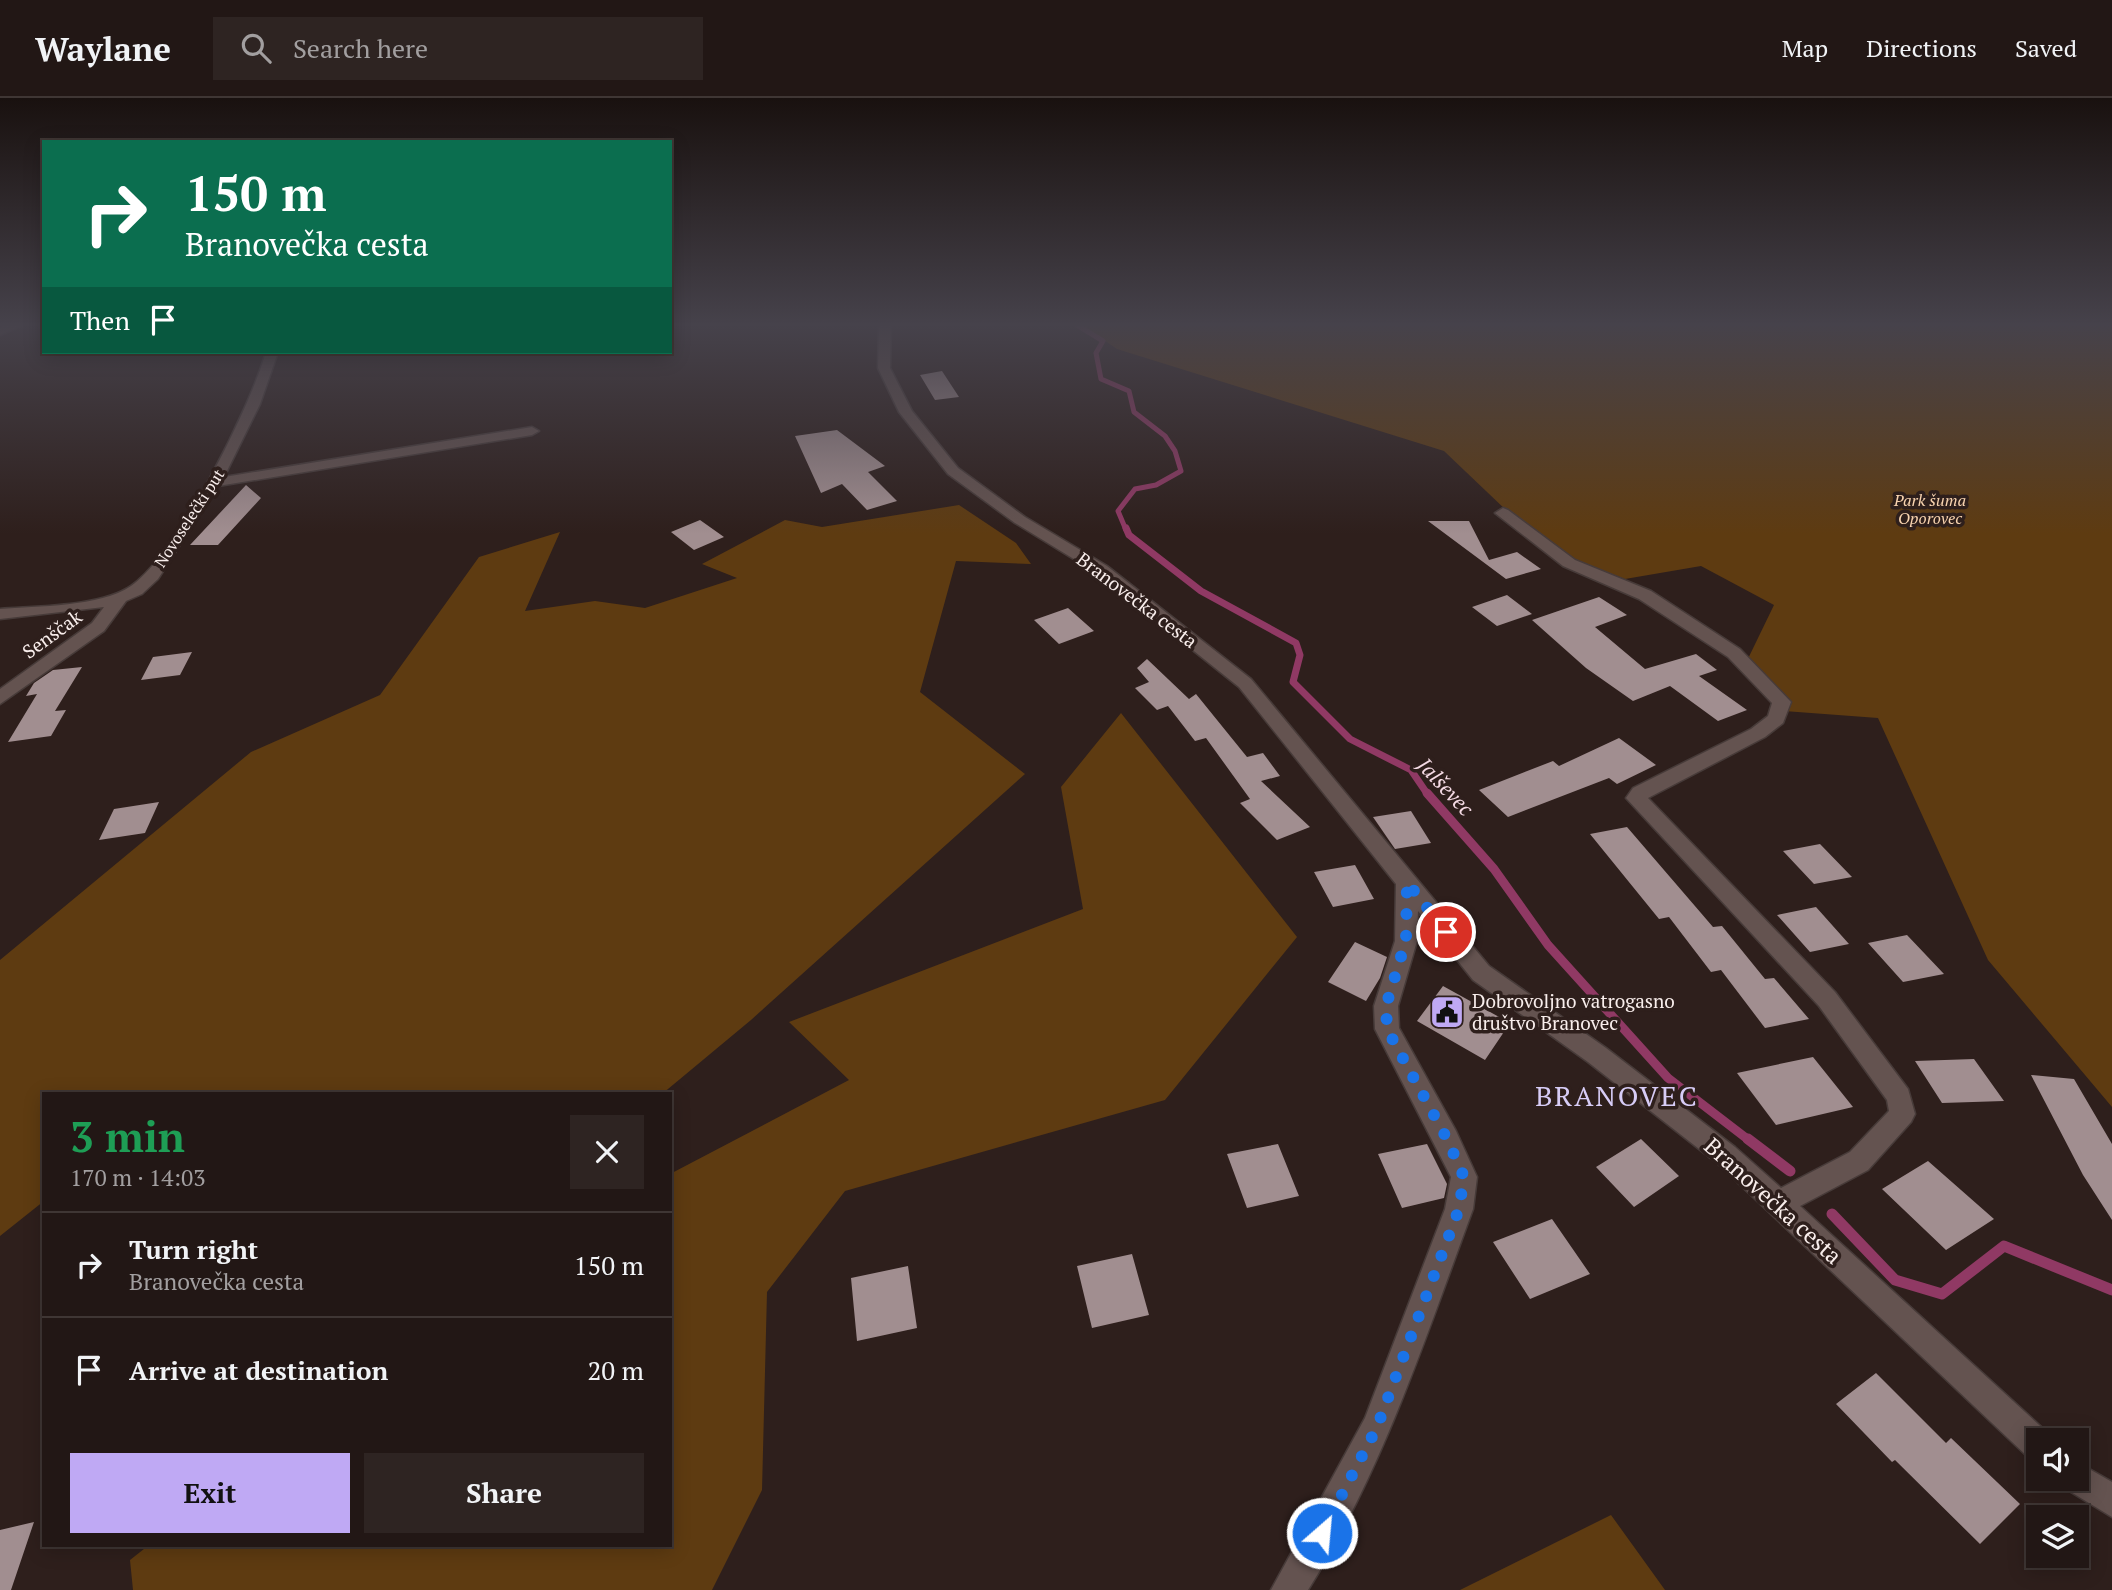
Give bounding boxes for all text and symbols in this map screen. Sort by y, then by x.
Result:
search box [213,17,703,80]
text: Waylane [35,27,171,70]
icon: search [237,29,275,67]
text: Search here [293,31,428,65]
text: Map [1782,32,1828,64]
text: Directions [1866,32,1977,64]
text: Saved [2015,32,2077,64]
text: 150 m [185,160,327,225]
icon: right [70,168,161,259]
text: Branovečka cesta [185,223,429,265]
icon: arrive [144,301,182,339]
text: Then [70,303,130,337]
street label: Novoselečki put [149,464,229,572]
park label: Park šuma Oporovec [1893,489,1966,529]
street label: Branovečka cesta [1072,546,1203,653]
street label: Senščak [17,604,87,664]
water label: Jalševec [1411,750,1481,822]
pin [1416,902,1476,962]
icon: arrive [1427,913,1465,951]
place label: Dobrovoljno vatrogasno društvo Branovec [1472,988,1675,1035]
public building icon: Dobrovoljno vatrogasno društvo Branovec [1428,993,1466,1031]
district label: BRANOVEC [1535,1077,1699,1114]
text: 3 min [70,1108,185,1164]
button: close [570,1115,644,1189]
street label: Branovečka cesta [1698,1131,1849,1271]
text: 170 m · 14:03 [70,1162,205,1193]
text: Turn right [129,1232,258,1266]
icon: right [70,1246,108,1284]
text: 150 m [574,1248,644,1282]
text: Branovečka cesta [129,1266,304,1297]
icon: arrive [70,1351,108,1389]
text: Arrive at destination [129,1353,388,1387]
text: 20 m [588,1353,644,1387]
map controls [2026,1428,2089,1568]
button: sound [2026,1428,2089,1491]
button: Exit [70,1453,350,1533]
button: Share [364,1453,644,1533]
position arrow [1285,1496,1359,1570]
button: layers [2026,1505,2089,1568]

